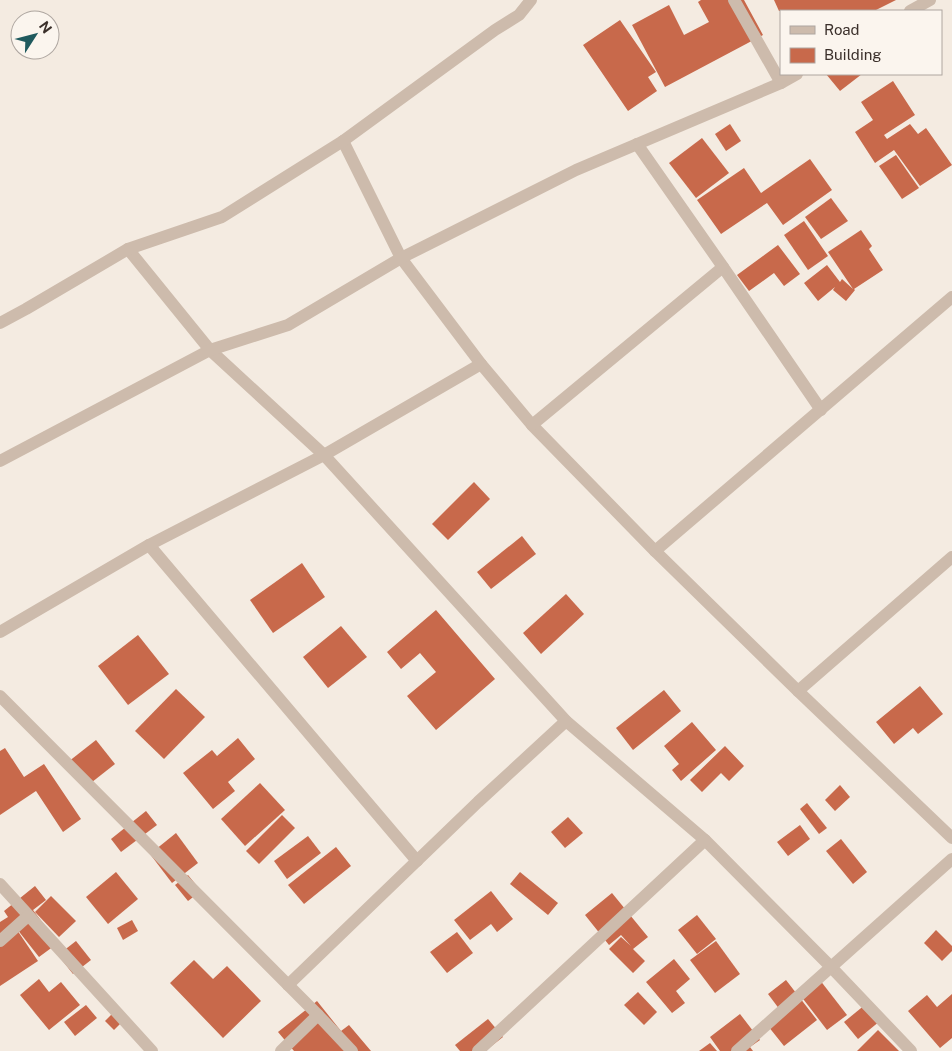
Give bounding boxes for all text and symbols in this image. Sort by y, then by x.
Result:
north arrow [10,10,60,60]
legend [780,10,942,75]
text: N [36,18,55,36]
text: Road [824,21,860,38]
text: Building [824,46,882,63]

